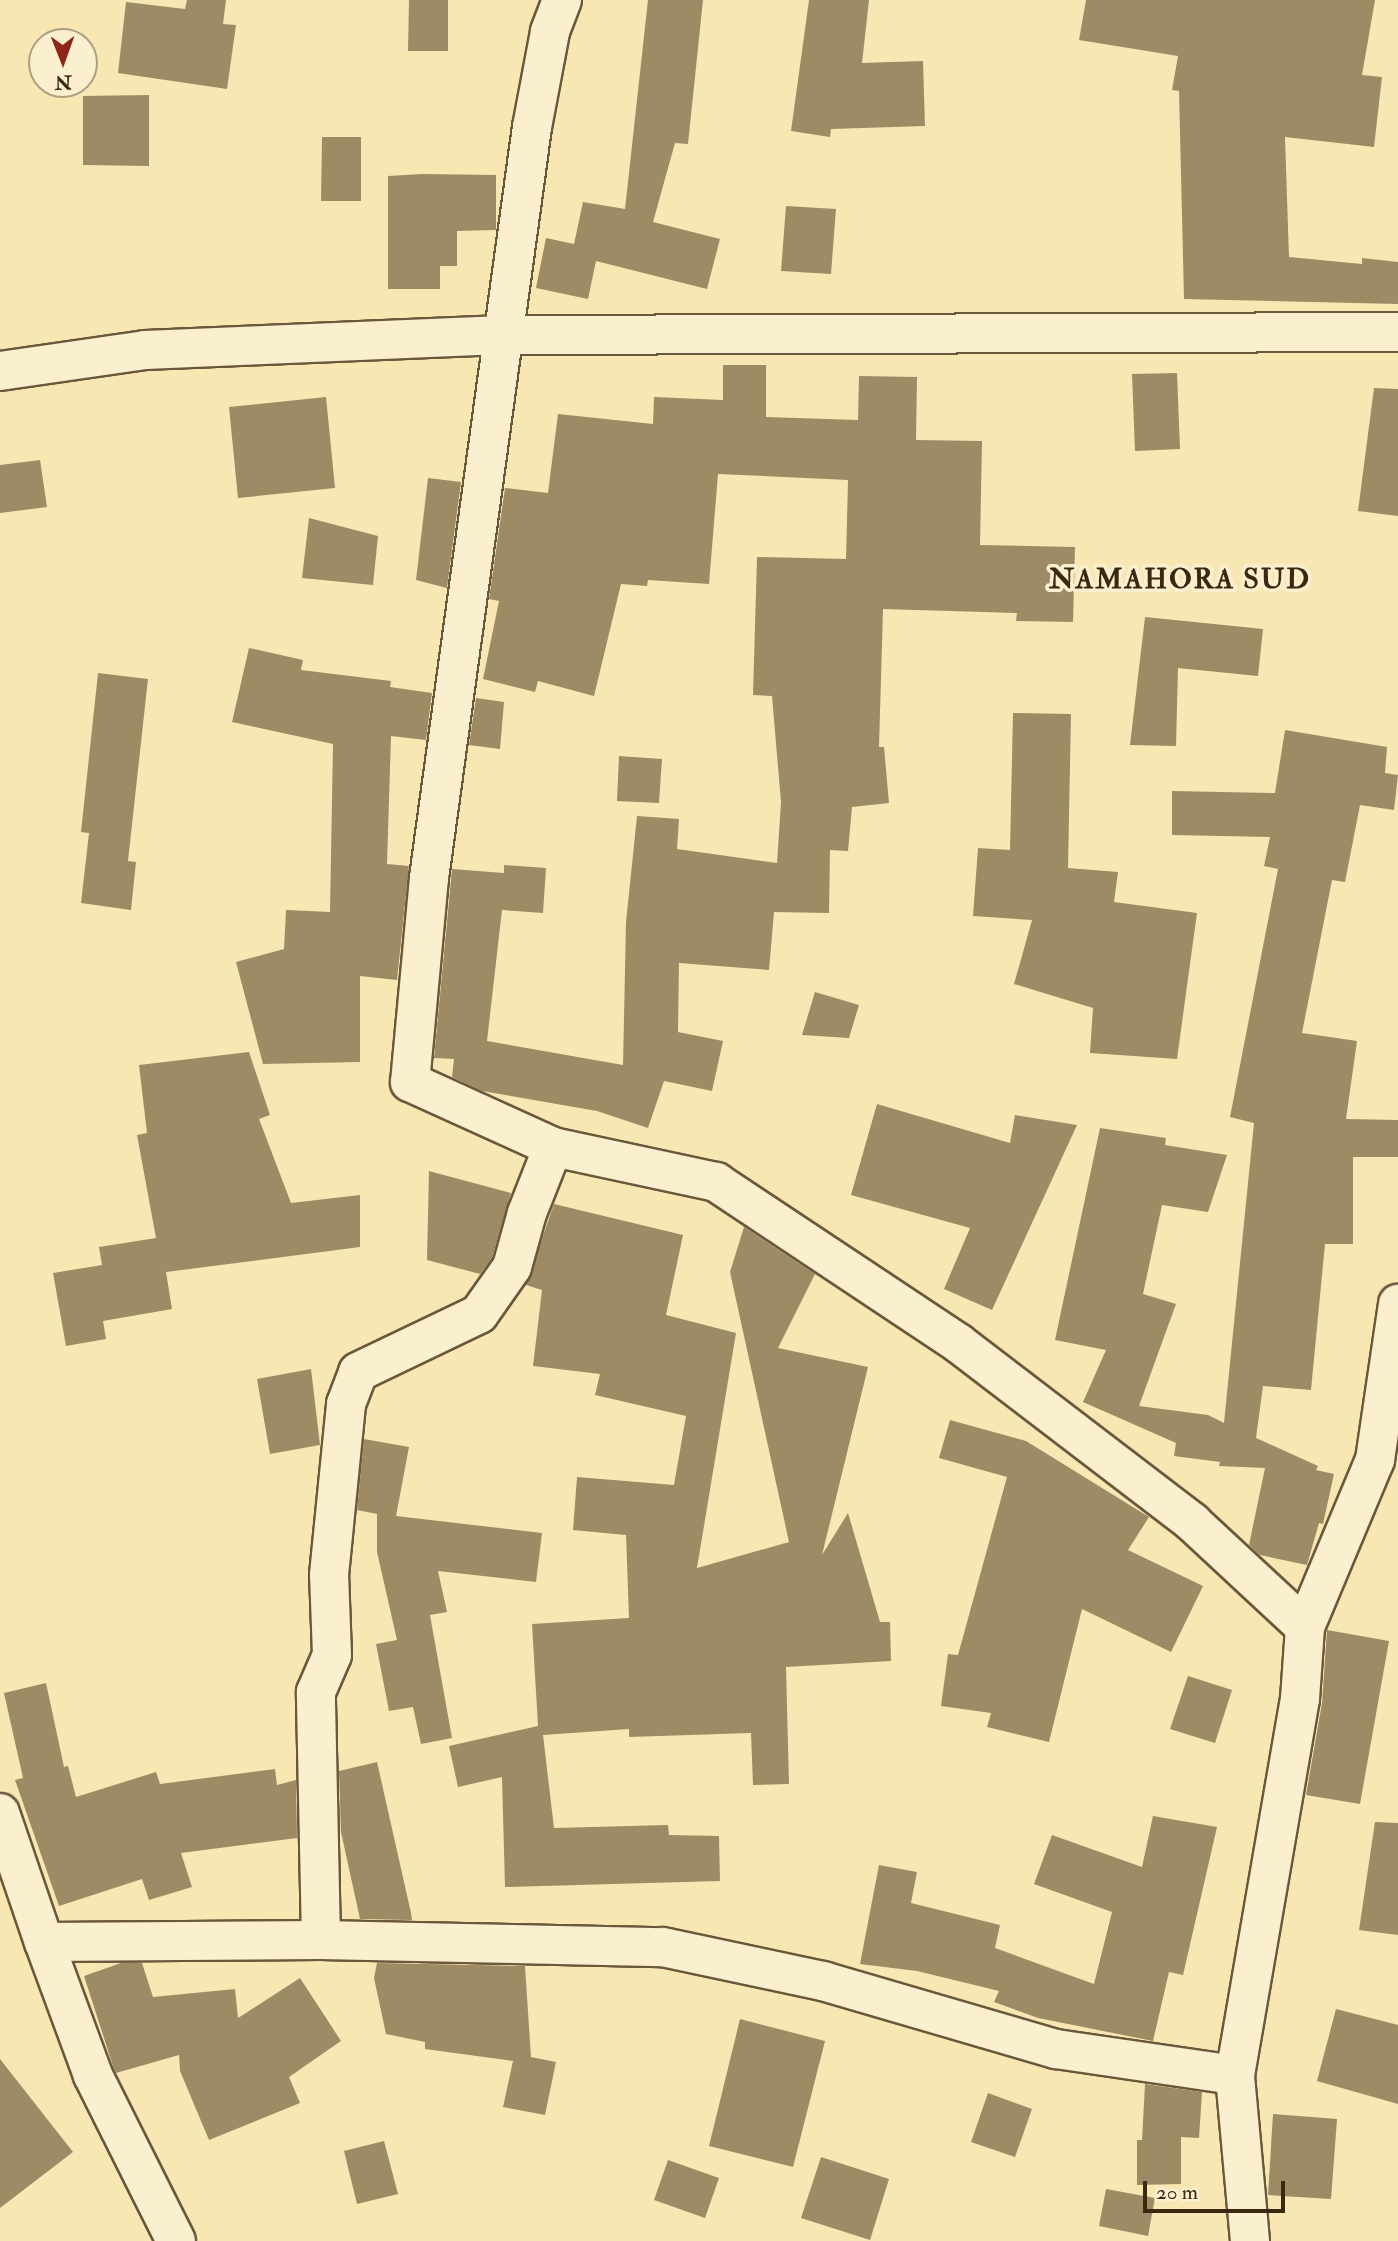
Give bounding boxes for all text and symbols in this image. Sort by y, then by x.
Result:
north arrow [28,28,98,98]
text: N [55,70,72,94]
district label: NAMAHORA SUD [1050,563,1310,597]
scale bar [1146,2168,1288,2212]
text: 20 m [1156,2179,1198,2206]

